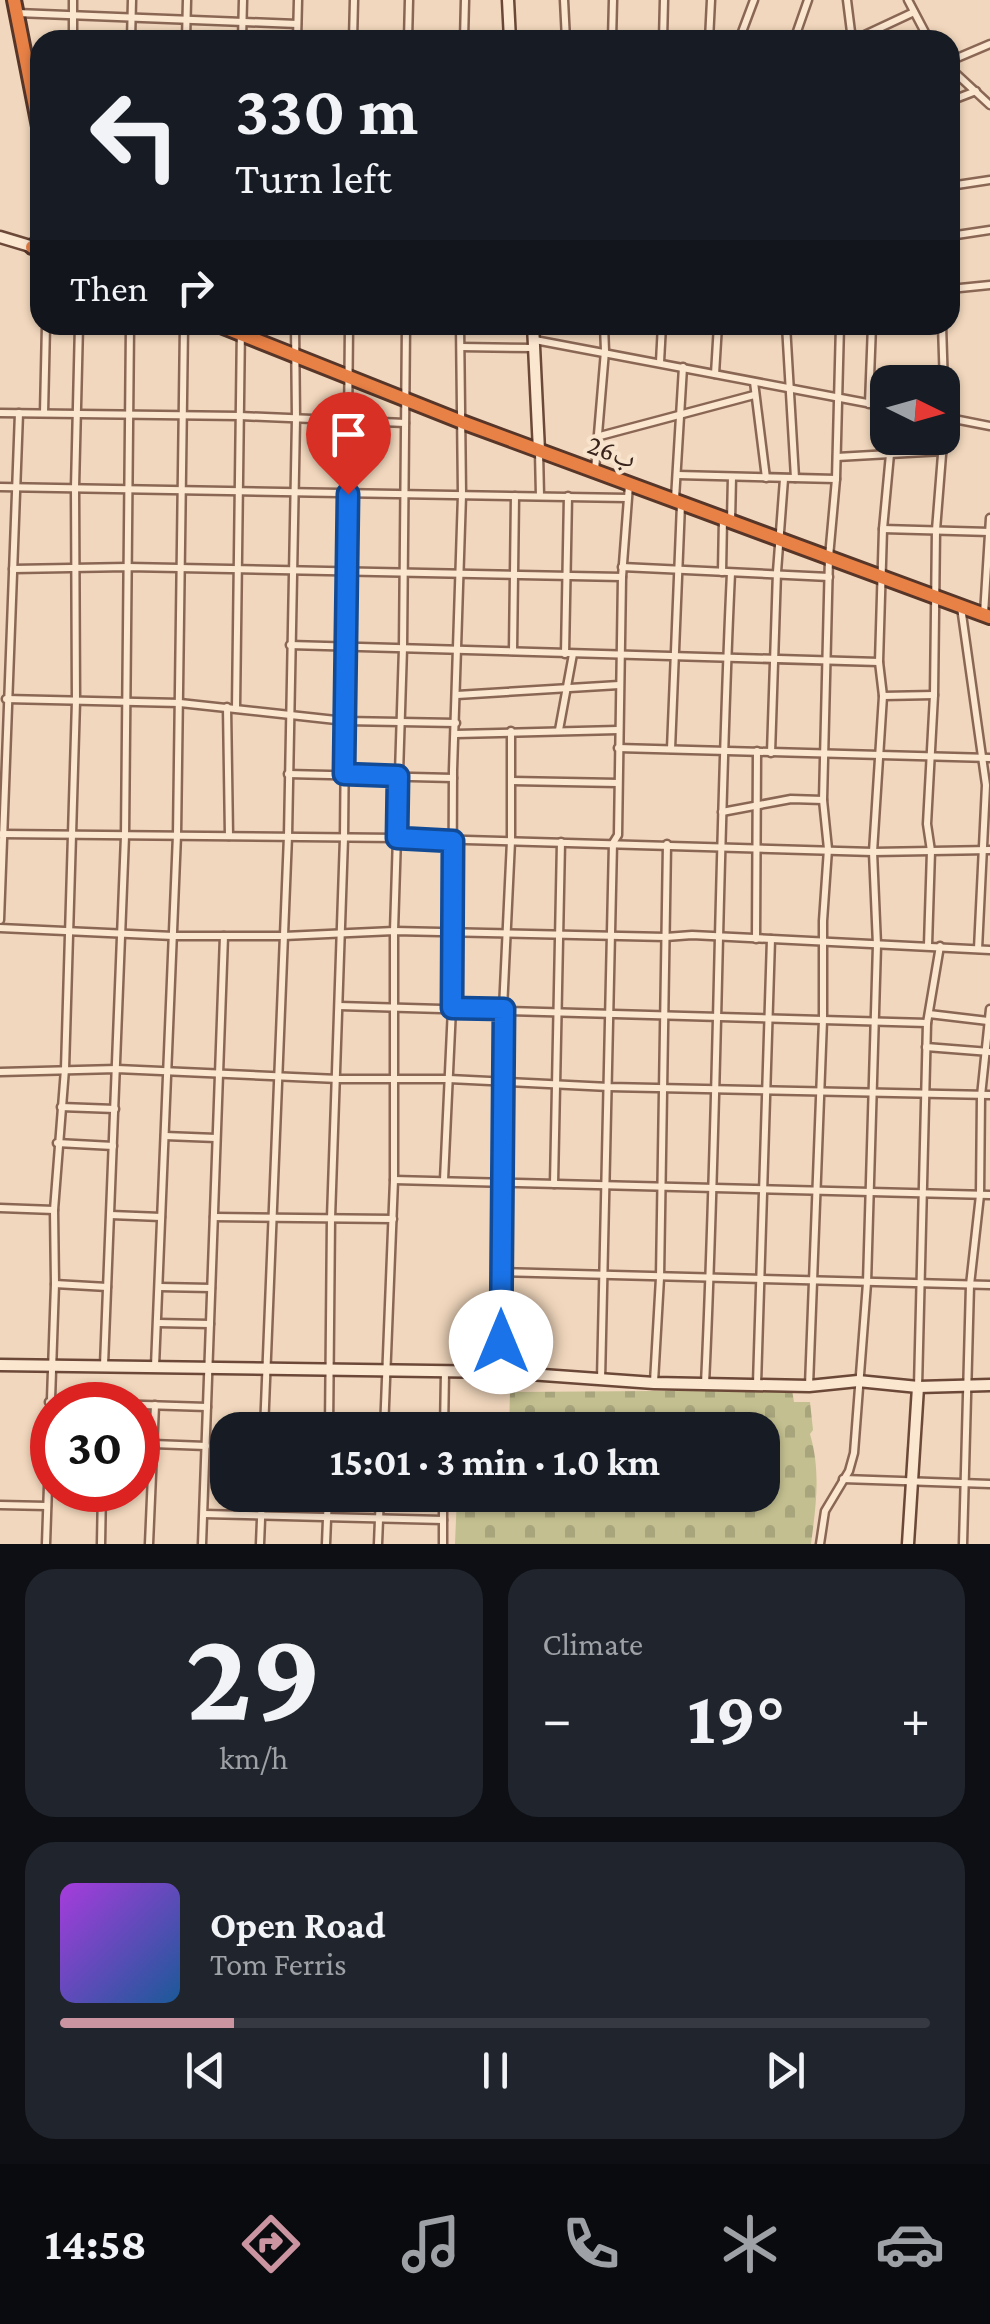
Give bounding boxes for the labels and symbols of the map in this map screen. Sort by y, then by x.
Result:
north arrow [870,365,960,455]
pin [306,392,391,495]
street label: 26ب [583,428,640,474]
position arrow [449,1290,553,1394]
speed limit sign: 30 [30,1382,160,1512]

